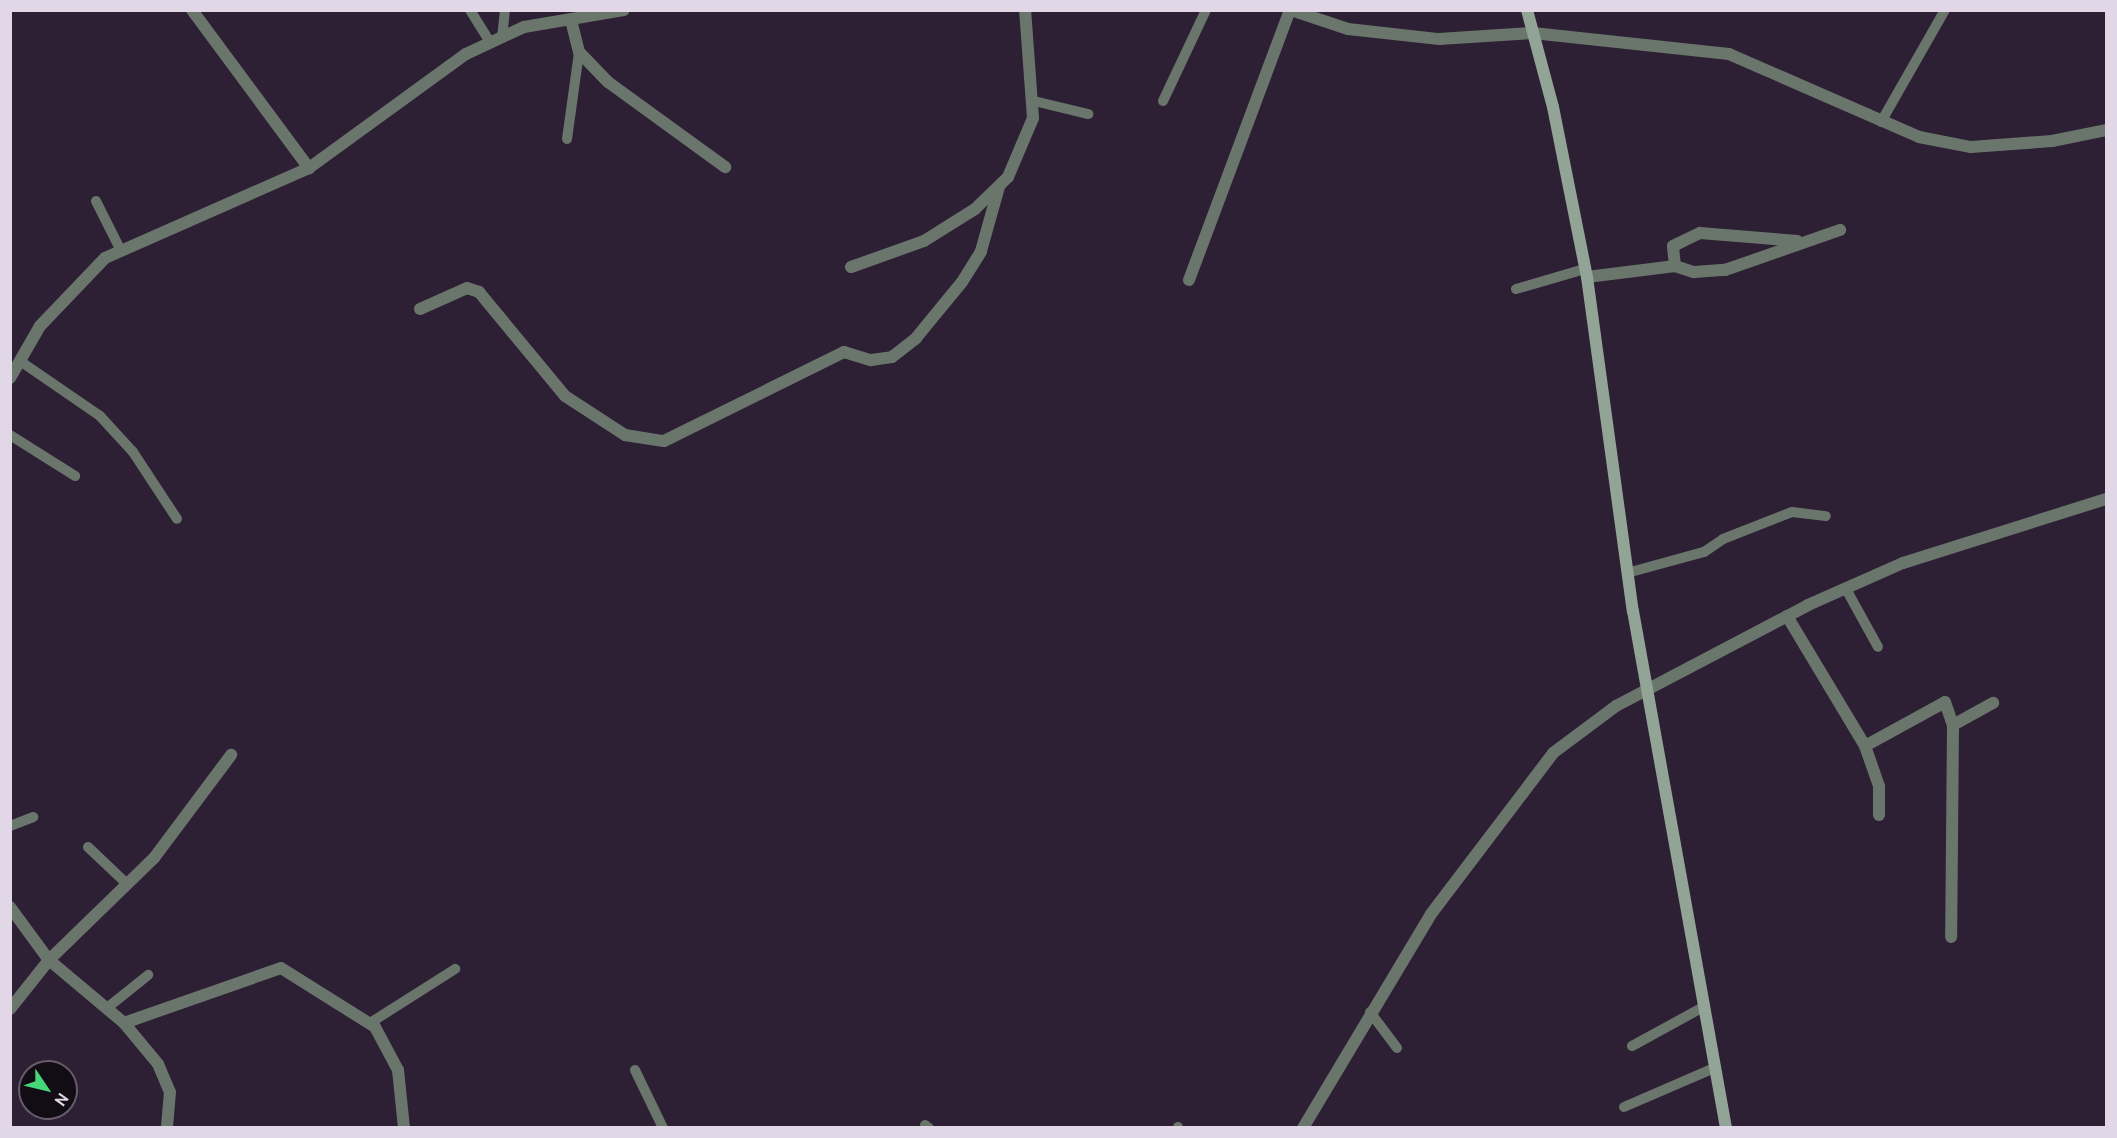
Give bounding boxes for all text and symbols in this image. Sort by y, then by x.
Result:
north arrow [18,1060,78,1120]
text: N [50,1089,73,1110]

